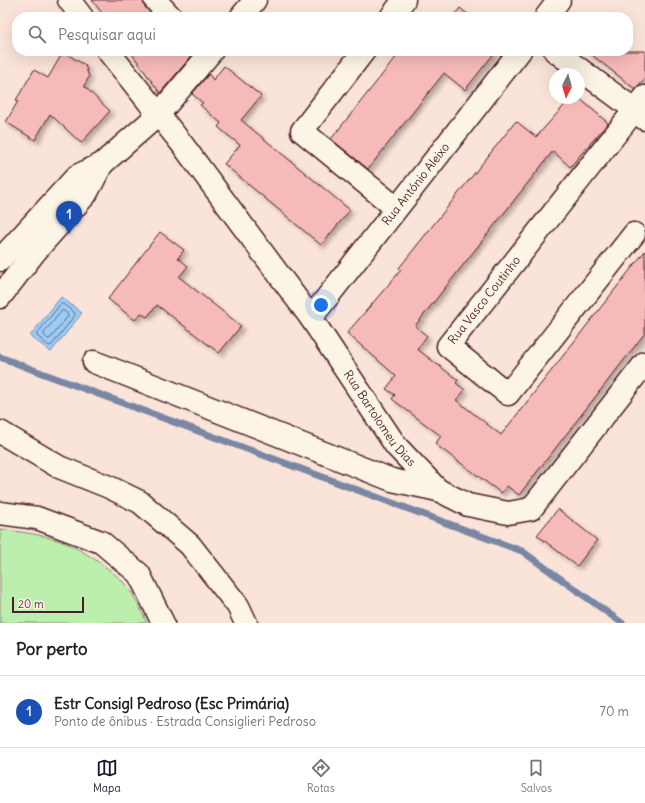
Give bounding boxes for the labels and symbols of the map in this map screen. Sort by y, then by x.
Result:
north arrow [549,68,585,104]
street label: Rua António Aleixo [378,139,453,228]
pin: 1 [56,201,82,234]
street label: Rua Vasco Coutinho [444,253,523,347]
your location [311,295,331,315]
street label: Rua Bartolomeu Dias [341,367,419,469]
scale bar [12,595,84,614]

